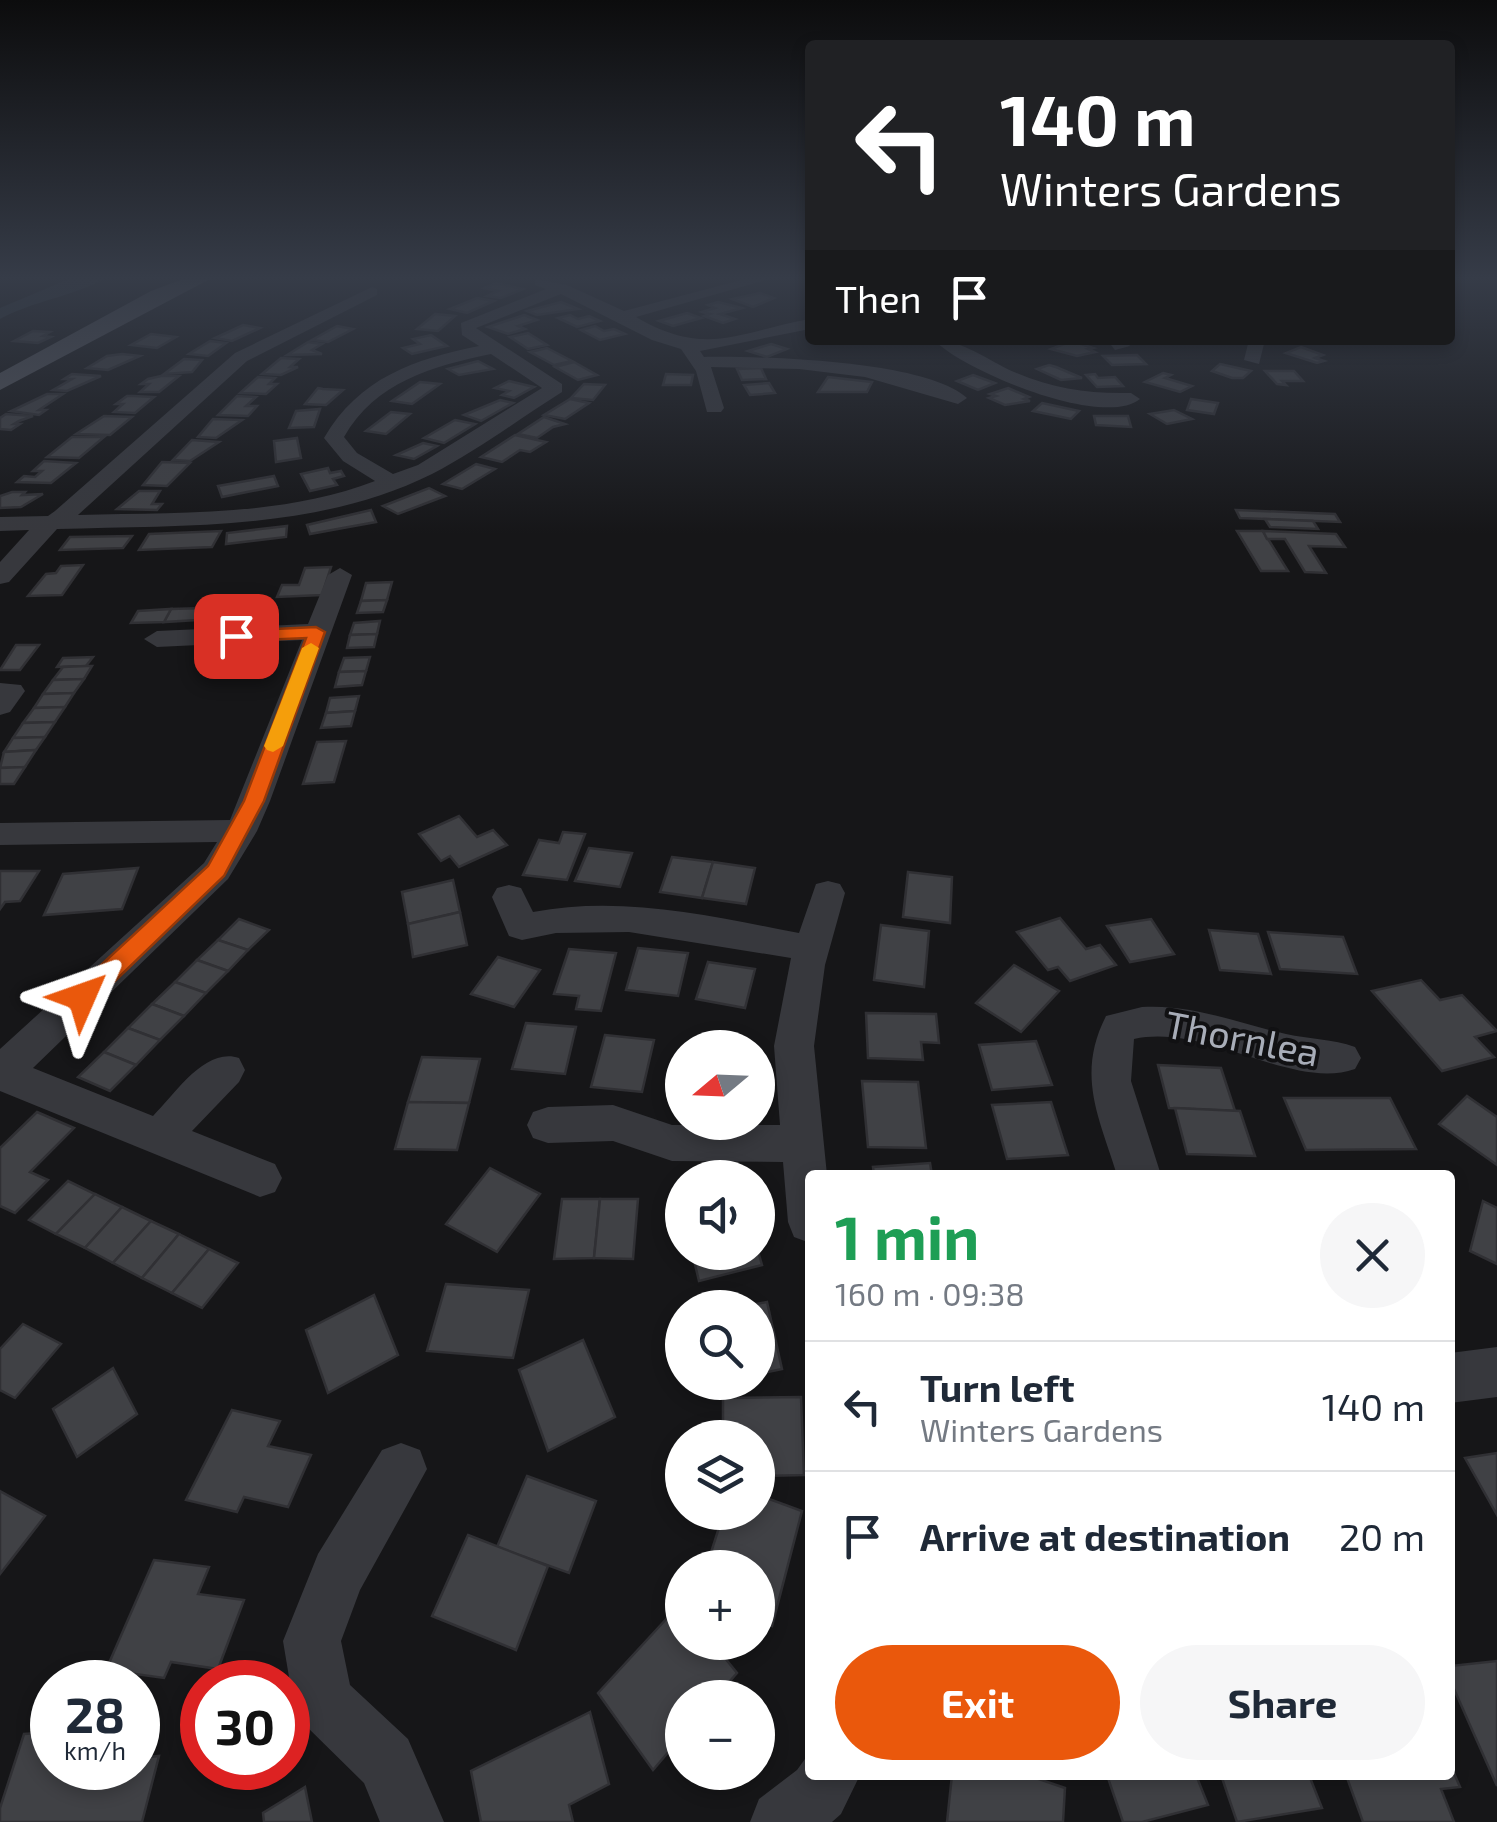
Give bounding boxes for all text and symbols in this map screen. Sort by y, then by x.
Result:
text: 140 m [1000,76,1196,160]
icon: left [835,80,965,210]
text: Winters Gardens [1000,161,1342,215]
icon: arrive [942,270,997,325]
text: Then [835,275,922,321]
pin [194,594,279,679]
icon: arrive [209,609,264,664]
position arrow [30,945,134,1049]
street label: Thornlea [1162,1000,1323,1074]
north arrow [665,1030,775,1140]
map controls [665,1030,775,1790]
button: sound [665,1160,775,1270]
text: 1 min [835,1200,979,1272]
button: close [1320,1203,1425,1308]
text: 160 m · 09:38 [835,1274,1025,1312]
button: search [665,1290,775,1400]
text: Turn left [920,1364,1075,1410]
icon: left [835,1379,890,1434]
text: 140 m [1322,1383,1425,1429]
text: Winters Gardens [920,1410,1163,1448]
button: layers [665,1420,775,1530]
icon: arrive [835,1509,890,1564]
text: Arrive at destination [920,1513,1290,1559]
text: 20 m [1339,1513,1425,1559]
button: + [665,1550,775,1660]
button: Exit [835,1645,1120,1760]
button: Share [1140,1645,1425,1760]
speed limit sign: 30 [180,1660,310,1790]
button: − [665,1680,775,1790]
text: 28 [65,1683,125,1743]
text: km/h [64,1735,126,1765]

